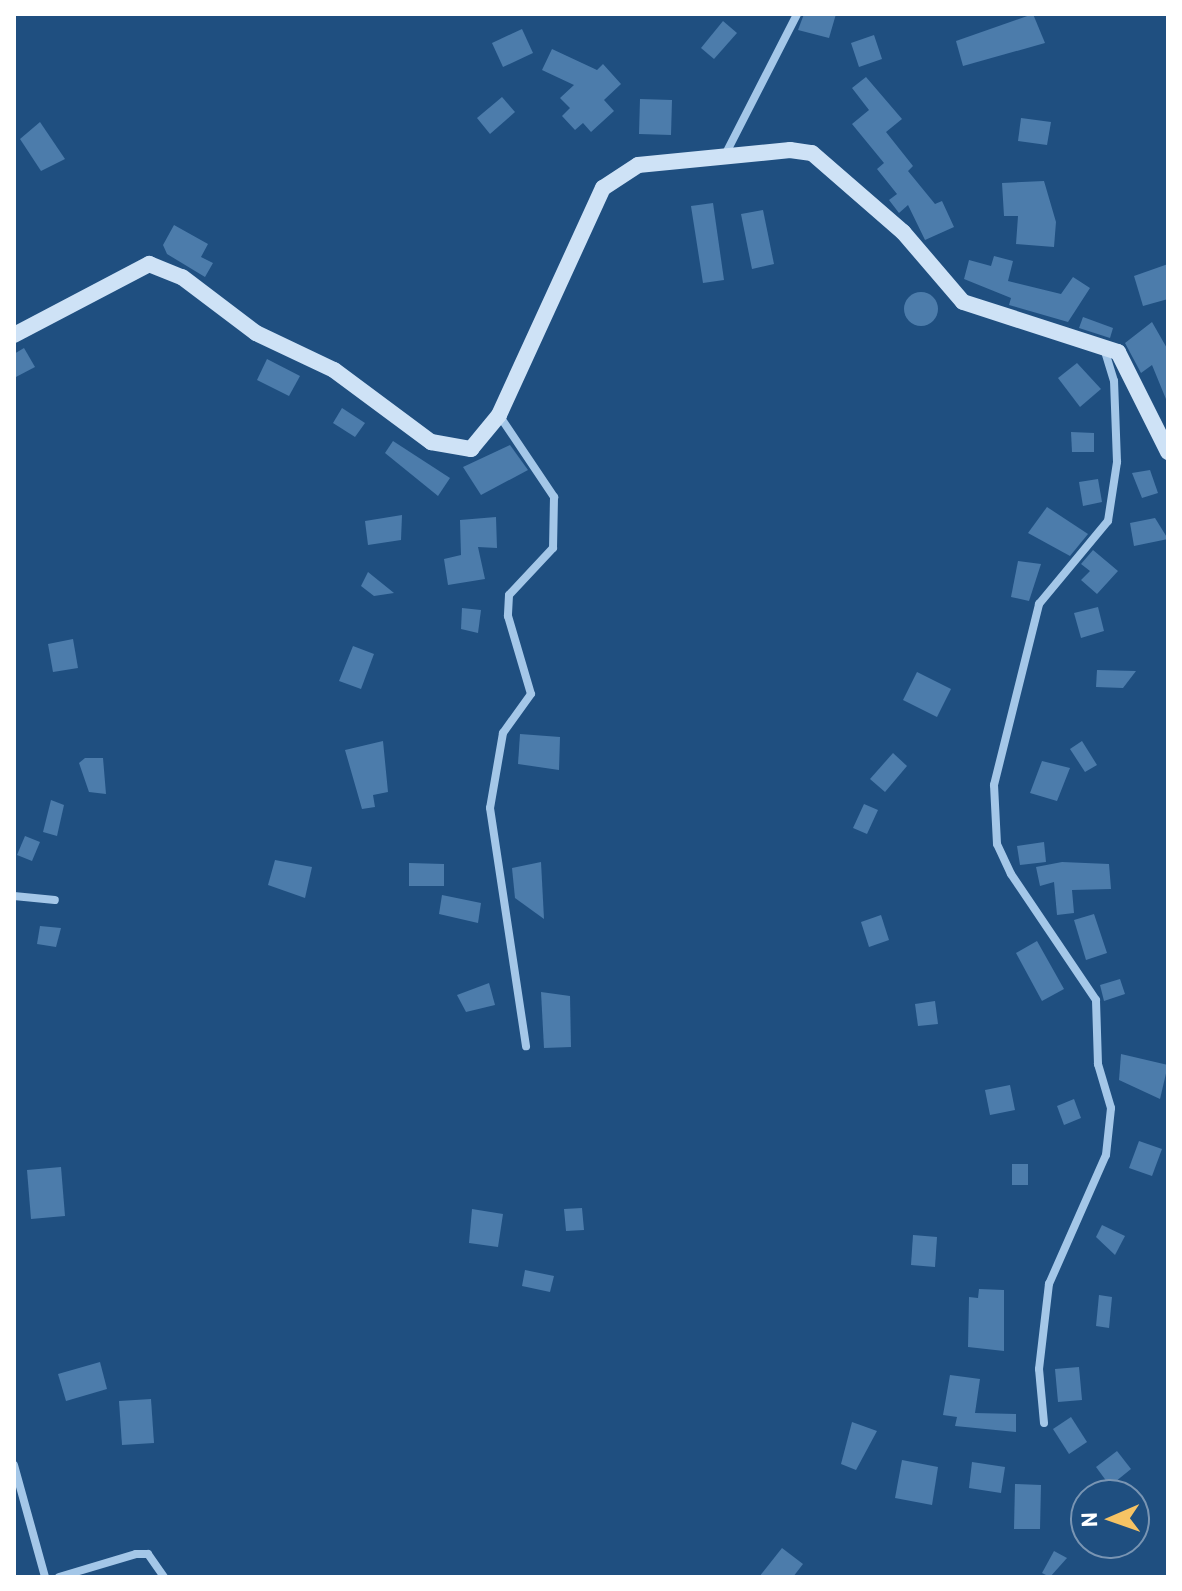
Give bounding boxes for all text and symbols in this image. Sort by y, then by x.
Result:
north arrow [1070,1479,1150,1559]
text: N [1075,1512,1101,1528]

